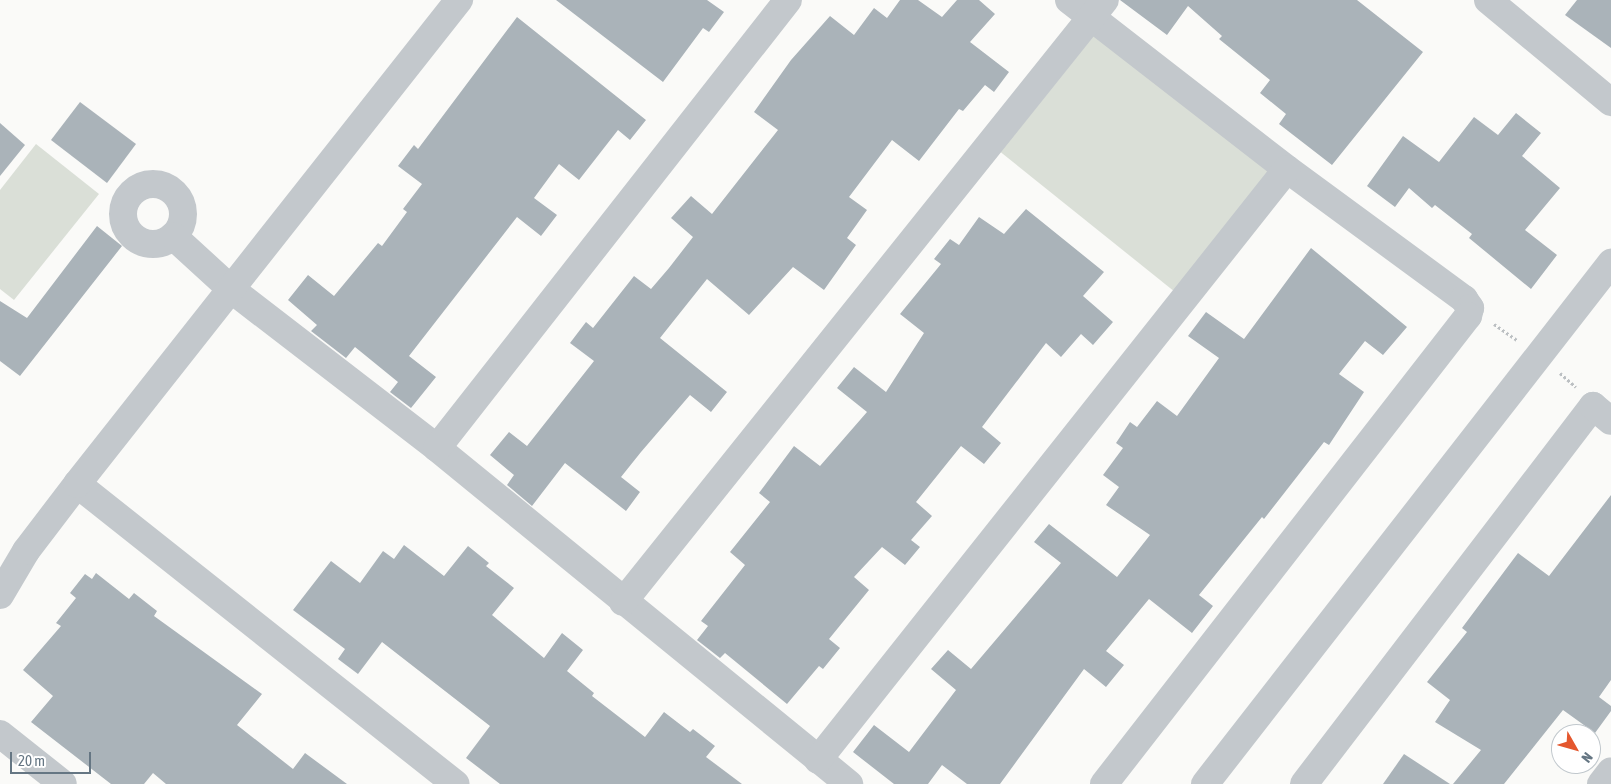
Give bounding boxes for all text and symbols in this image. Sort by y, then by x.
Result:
north arrow [1551,724,1601,774]
scale bar [12,742,94,774]
text: N [1578,749,1596,766]
text: 20 m [18,752,45,769]

